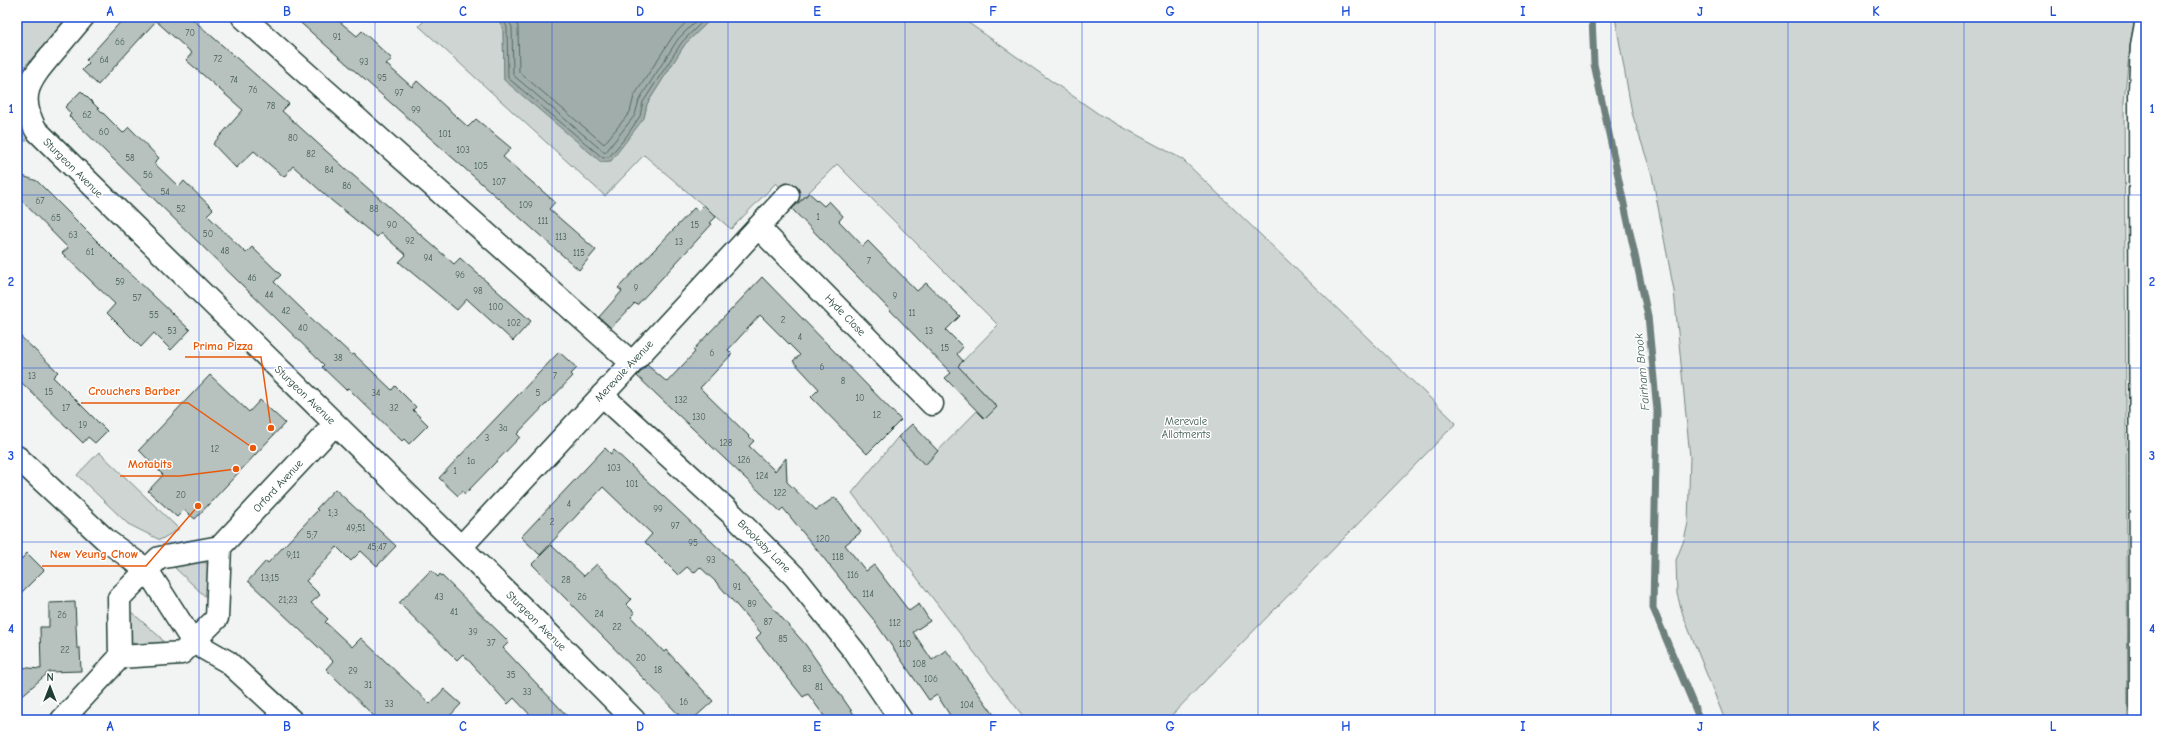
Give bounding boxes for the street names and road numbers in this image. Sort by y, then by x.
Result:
street label: Sturgeon Avenue [40,135,106,201]
street label: Hyde Close [822,292,868,339]
street label: Merevale Avenue [592,337,656,405]
street label: Sturgeon Avenue [272,363,338,428]
street label: Orford Avenue [250,457,306,515]
street label: Brooksby Lane [735,517,794,576]
street label: Sturgeon Avenue [503,588,569,654]

